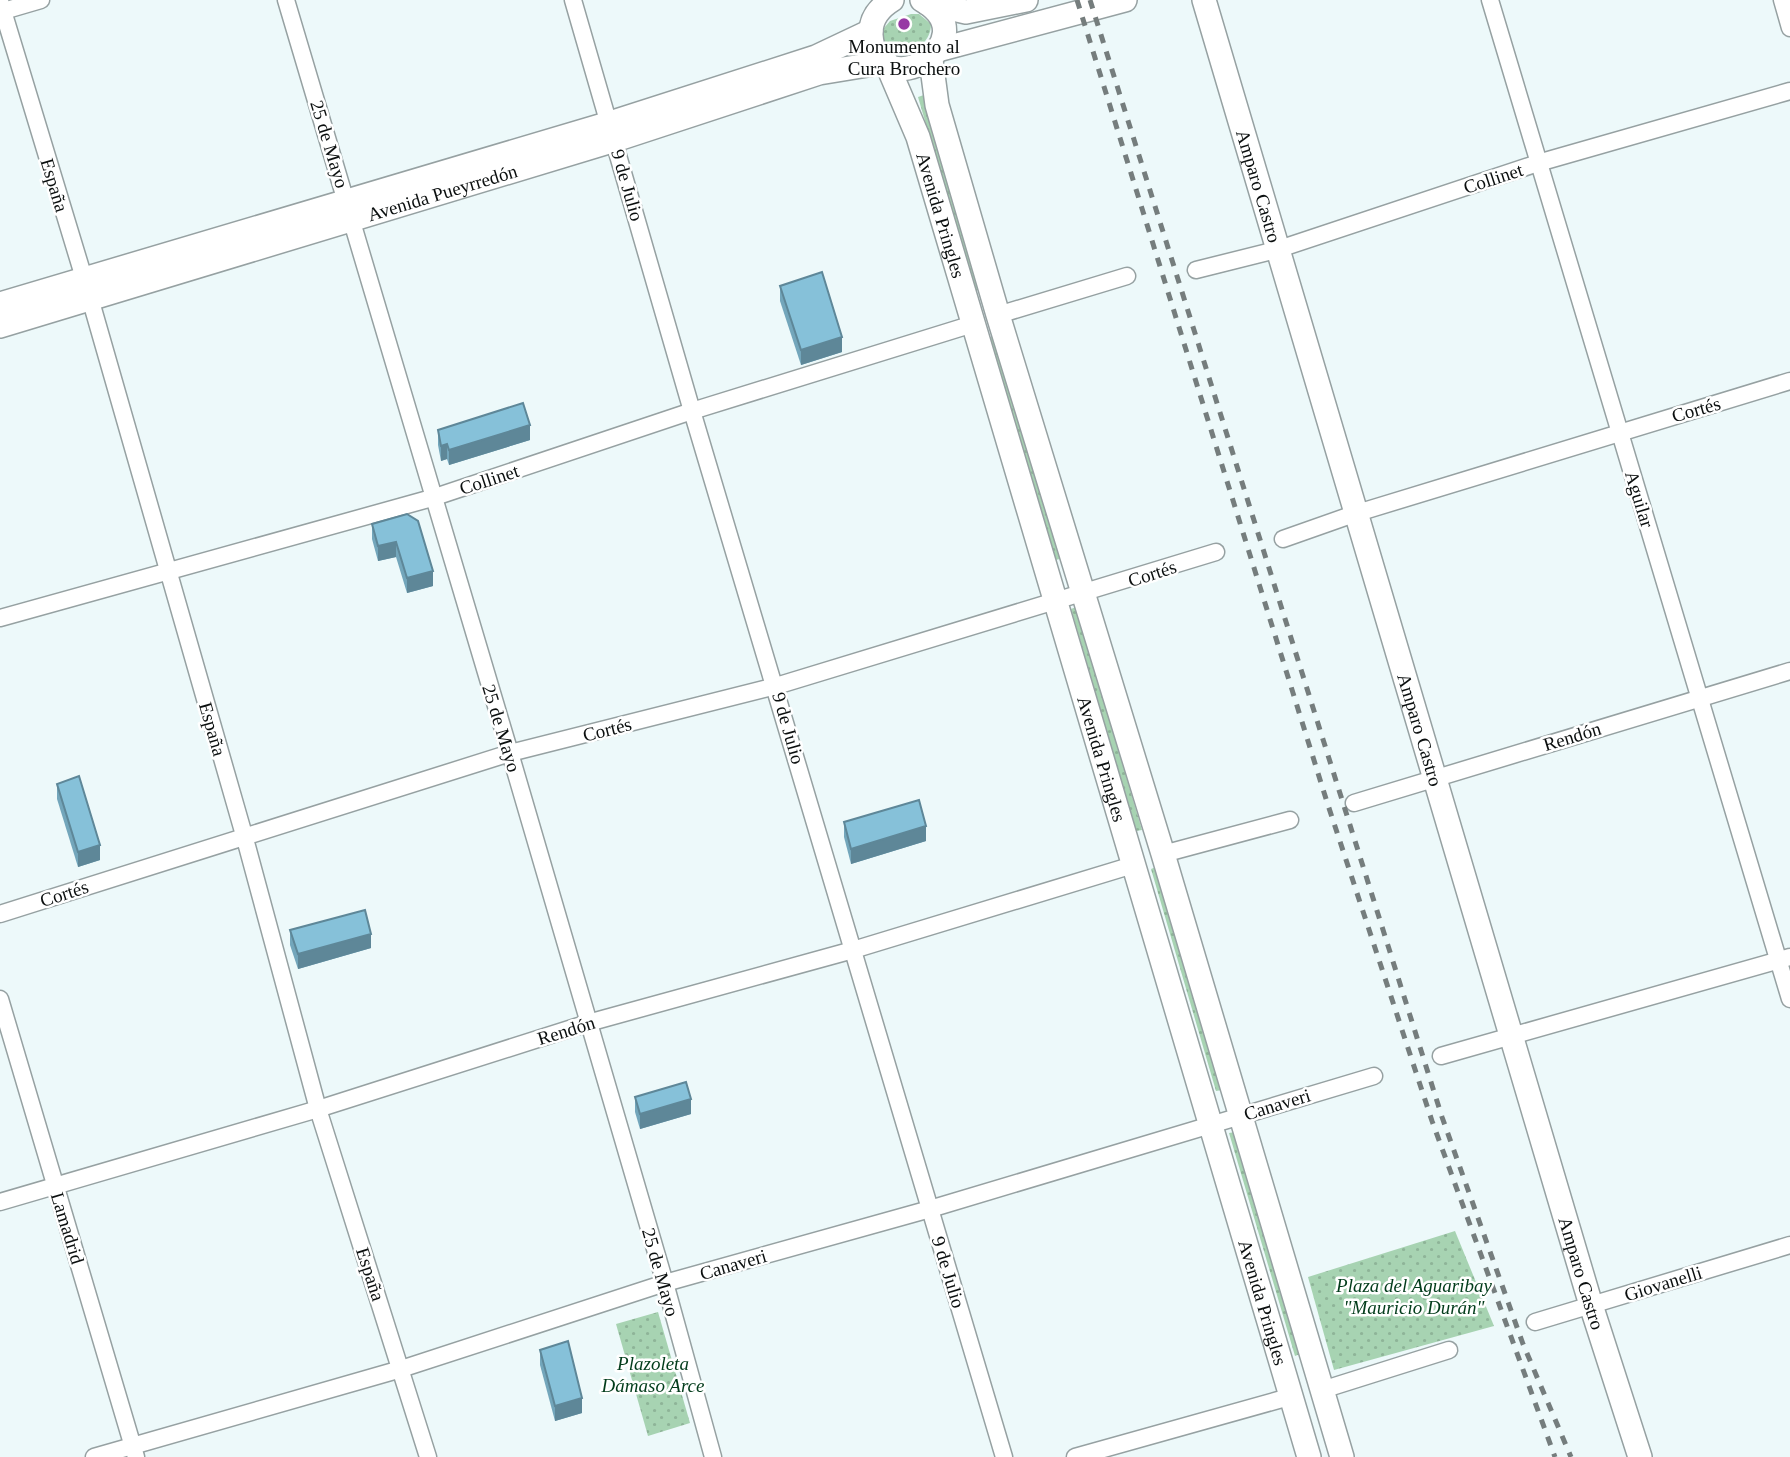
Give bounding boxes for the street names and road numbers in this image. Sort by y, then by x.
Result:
street label: 25 de Mayo [306,98,353,191]
street label: Amparo Castro [1232,127,1285,245]
street label: 9 de Julio [607,147,648,224]
street label: Avenida Pringles [912,150,969,281]
street label: España [36,156,73,215]
street label: Collinet [1461,159,1526,198]
street label: Avenida Pueyrredón [365,160,520,225]
street label: Cortés [1669,393,1723,426]
street label: Collinet [457,460,522,499]
street label: Aguilar [1621,468,1658,531]
street label: Cortés [1125,556,1179,591]
street label: Amparo Castro [1393,671,1447,789]
street label: 25 de Mayo [478,682,525,775]
street label: 9 de Julio [768,690,809,767]
street label: Avenida Pringles [1073,694,1130,824]
street label: España [195,700,230,759]
street label: Cortés [581,713,634,746]
street label: Rendón [1541,718,1604,755]
street label: Cortés [37,876,91,911]
street label: Rendón [535,1012,598,1049]
street label: Canaveri [1241,1084,1313,1125]
street label: Lamadrid [47,1190,89,1267]
street label: Amparo Castro [1554,1214,1608,1332]
street label: 25 de Mayo [638,1226,683,1319]
street label: 9 de Julio [928,1234,969,1311]
street label: Avenida Pringles [1234,1237,1291,1368]
street label: España [352,1245,389,1304]
street label: Canaveri [697,1245,769,1284]
street label: Giovanelli [1622,1262,1705,1305]

